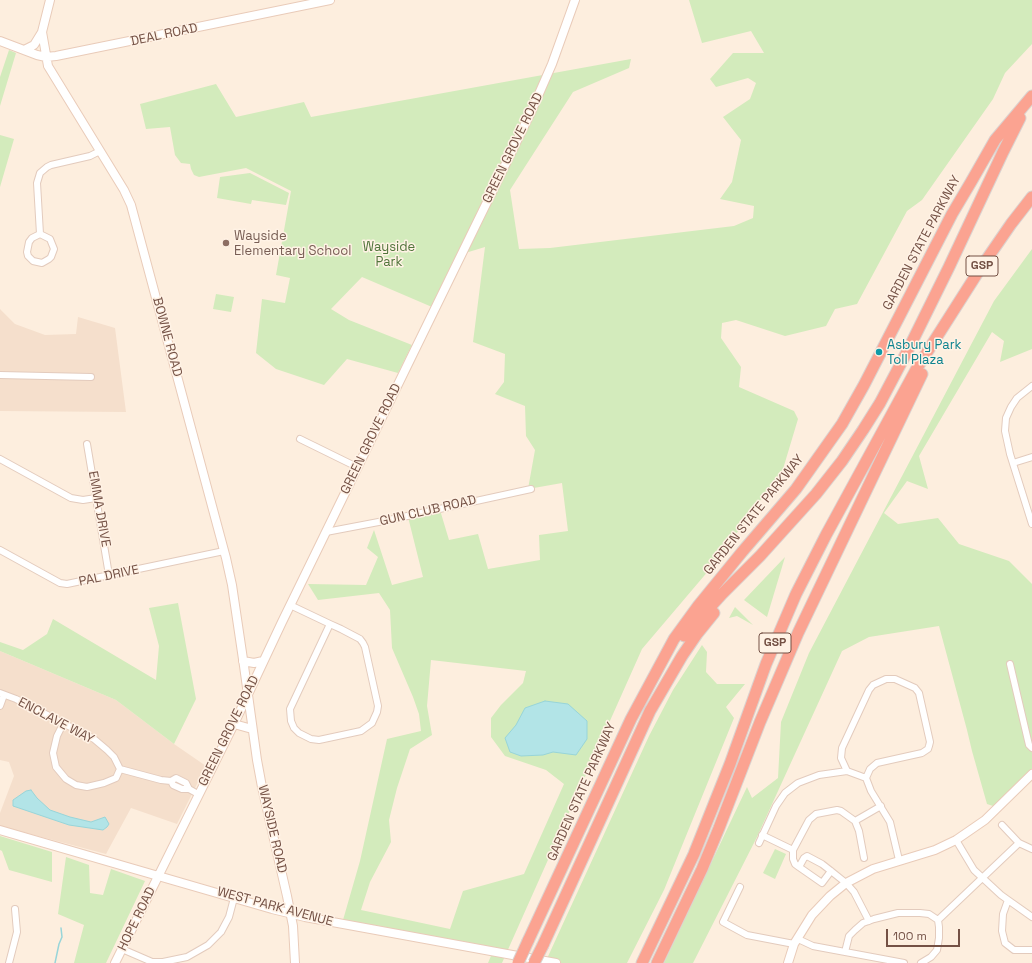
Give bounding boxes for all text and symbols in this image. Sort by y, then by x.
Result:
street label: DEAL ROAD [129,20,199,50]
street label: GREEN GROVE ROAD [479,90,547,206]
street label: GARDEN STATE PARKWAY [880,173,964,313]
place label: Wayside Elementary School [234,228,351,259]
marker: Wayside Elementary School [221,238,231,248]
park label: Wayside Park [363,239,415,270]
road number: GSP [966,256,998,276]
street label: BOWNE ROAD [149,296,185,378]
place label: Asbury Park Toll Plaza [887,337,962,368]
marker: Asbury Park Toll Plaza [874,347,884,357]
street label: GREEN GROVE ROAD [337,381,405,497]
street label: GARDEN STATE PARKWAY [701,452,807,578]
street label: EMMA DRIVE [85,470,113,548]
street label: GUN CLUB ROAD [378,492,478,530]
street label: PAL DRIVE [78,562,140,590]
road number: GSP [759,633,791,653]
street label: GREEN GROVE ROAD [195,673,263,789]
street label: ENCLAVE WAY [15,694,97,748]
street label: GARDEN STATE PARKWAY [544,720,620,864]
street label: WAYSIDE ROAD [254,783,290,875]
street label: HOPE ROAD [115,884,159,954]
street label: WEST PARK AVENUE [215,884,335,930]
scale bar [888,921,962,947]
text: 100 m [893,928,927,944]

